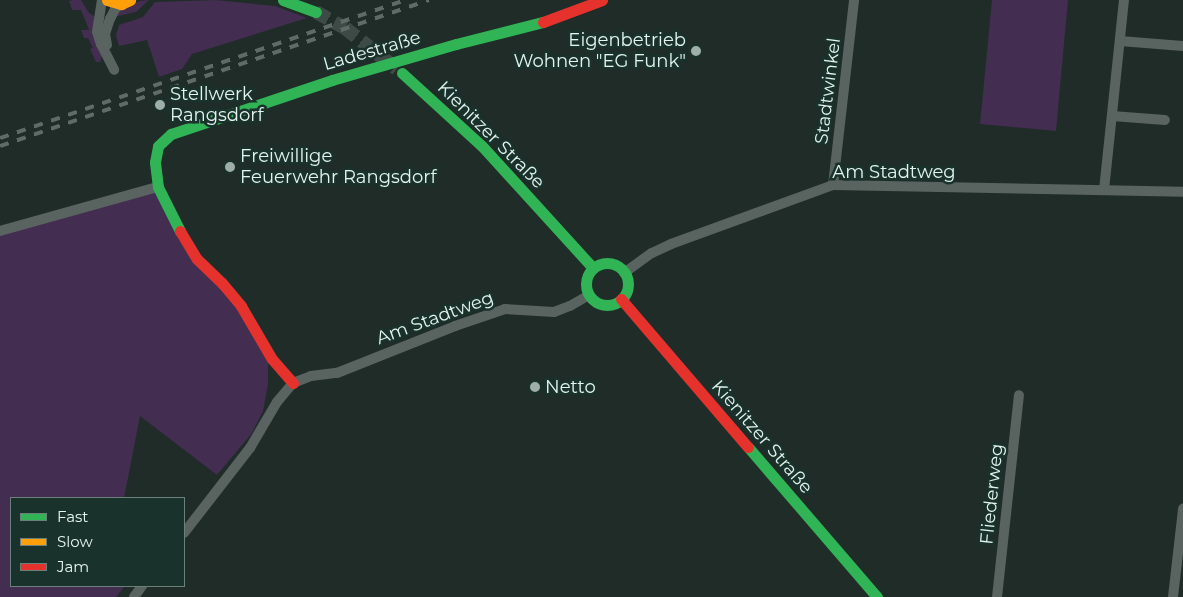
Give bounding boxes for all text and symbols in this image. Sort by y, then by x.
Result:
street label: Ladestraße [321,27,423,75]
place label: Eigenbetrieb Wohnen "EG Funk" [513,30,686,72]
street label: Stadtwinkel [811,37,845,145]
marker: Eigenbetrieb Wohnen "EG Funk" [690,45,702,57]
street label: Kienitzer Straße [433,77,549,193]
place label: Stellwerk Rangsdorf [170,84,264,126]
marker: Stellwerk Rangsdorf [154,99,166,111]
place label: Freiwillige Feuerwehr Rangsdorf [240,146,437,188]
marker: Freiwillige Feuerwehr Rangsdorf [224,161,236,173]
street label: Am Stadtweg [832,161,956,183]
street label: Am Stadtweg [373,287,497,349]
place label: Netto [545,376,596,398]
street label: Kienitzer Straße [707,376,817,498]
marker: Netto [529,381,541,393]
street label: Fliederweg [976,443,1008,545]
legend [10,497,185,587]
text: Fast [57,507,88,526]
text: Slow [57,532,93,551]
text: Jam [57,557,89,576]

